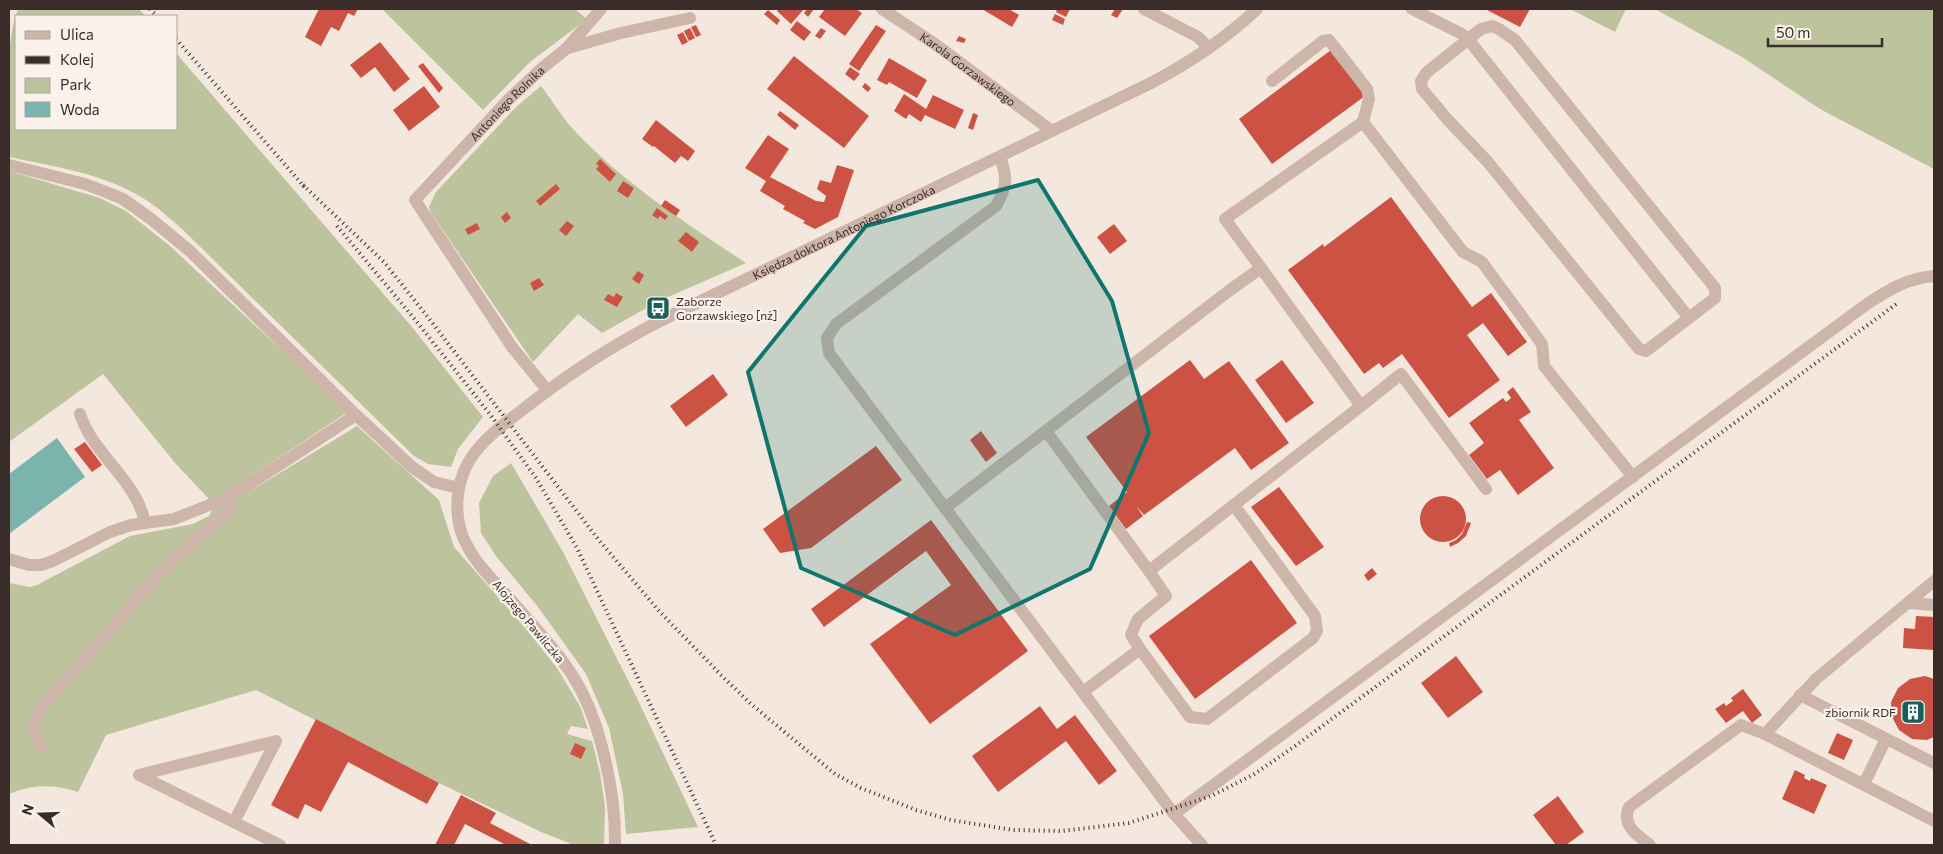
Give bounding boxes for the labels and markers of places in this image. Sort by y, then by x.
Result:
place label: Zaborze Gorzawskiego [nż] [676,294,777,322]
bus stop icon: Zaborze Gorzawskiego [nż] [645,295,671,321]
building icon: zbiornik RDF [1900,699,1926,725]
place label: zbiornik RDF [1825,705,1896,719]

